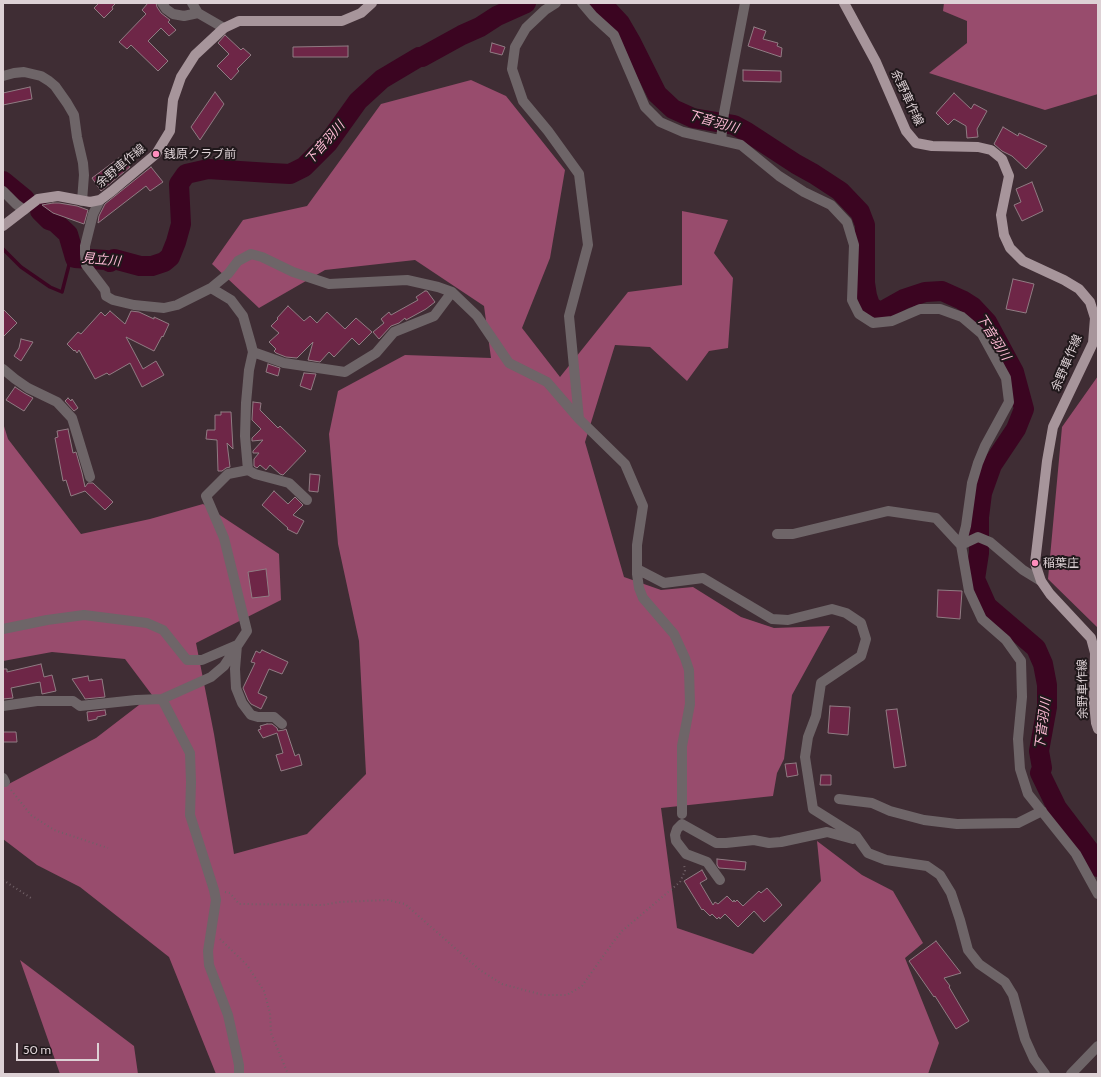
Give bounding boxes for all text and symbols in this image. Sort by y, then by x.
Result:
street label: 余野車作線 [888,68,926,128]
water label: 下音羽川 [686,107,740,137]
water label: 下音羽川 [302,118,348,168]
street label: 余野車作線 [93,141,149,191]
place label: 銭原クラブ前 [164,147,236,161]
marker: 銭原クラブ前 [151,149,161,159]
water label: 見立川 [81,251,121,269]
water label: 下音羽川 [973,311,1013,363]
street label: 余野車作線 [1049,333,1085,393]
place label: 稲葉庄 [1043,556,1079,570]
marker: 稲葉庄 [1030,558,1040,568]
street label: 余野車作線 [1075,659,1091,719]
water label: 下音羽川 [1032,697,1054,751]
scale bar [18,1035,101,1061]
text: 50 m [23,1042,51,1057]

